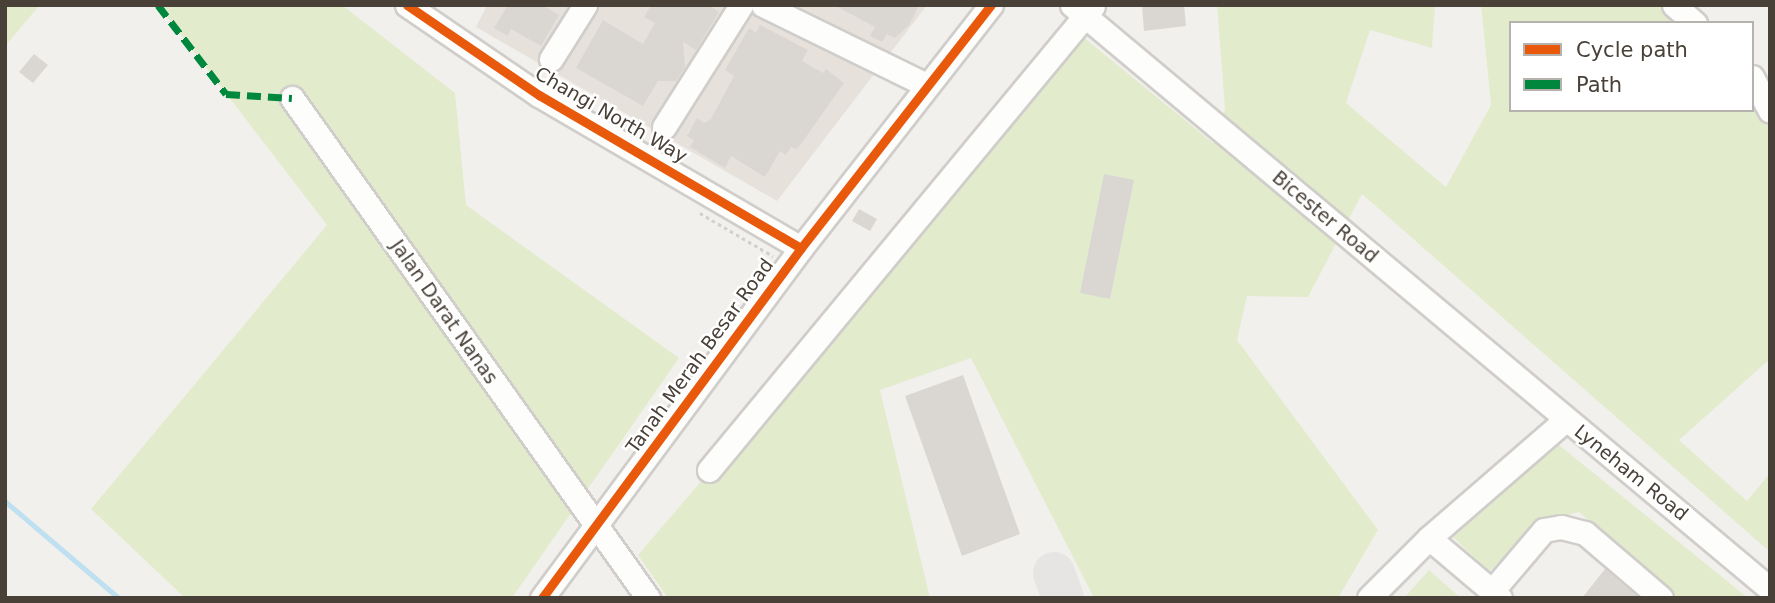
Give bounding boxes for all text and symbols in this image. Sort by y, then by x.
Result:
legend [1509,21,1754,112]
text: Cycle path [1576,38,1688,62]
street label: Changi North Way [531,62,691,168]
text: Path [1576,73,1622,97]
street label: Bicester Road [1267,166,1383,268]
street label: Jalan Darat Nanas [386,235,502,389]
street label: Tanah Merah Besar Road [622,254,778,458]
street label: Lyneham Road [1570,420,1692,526]

